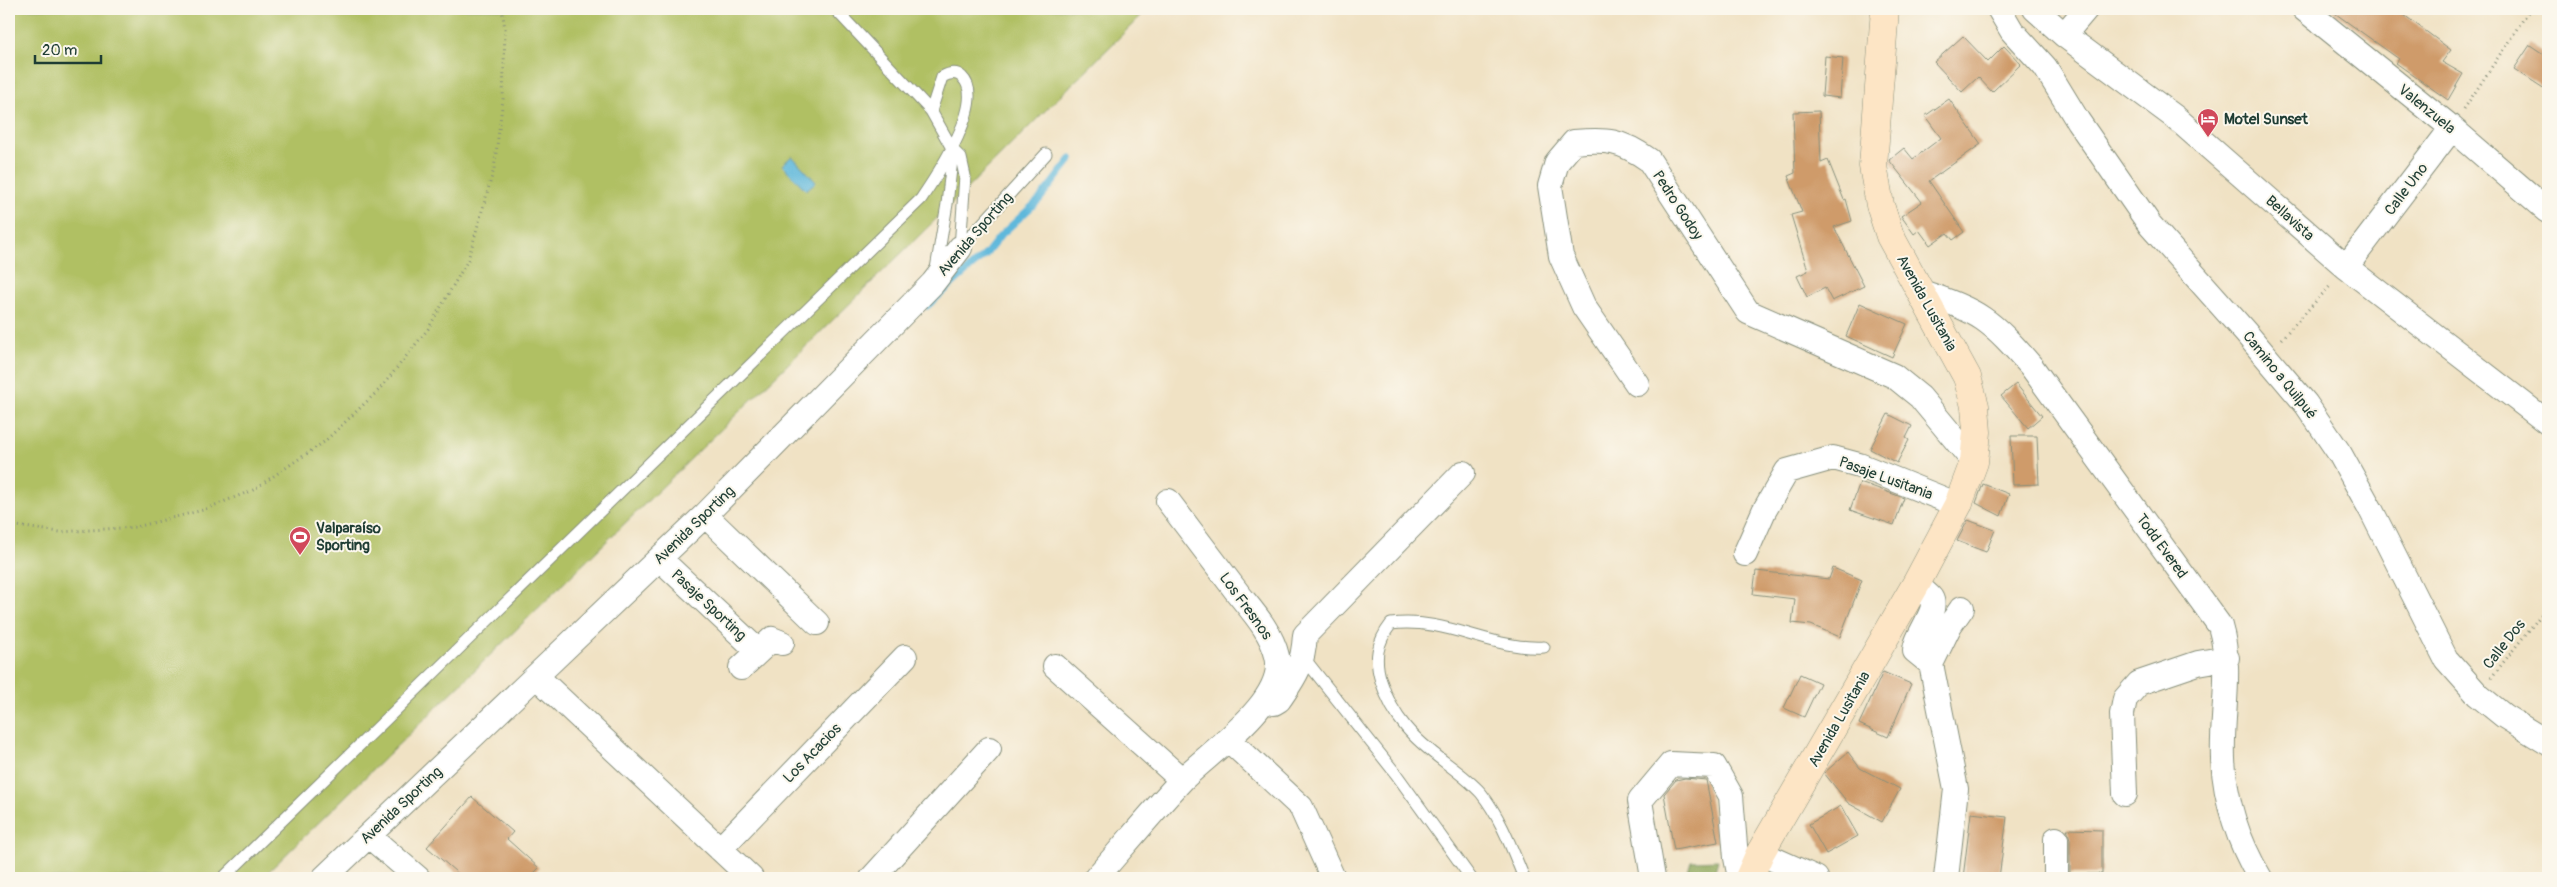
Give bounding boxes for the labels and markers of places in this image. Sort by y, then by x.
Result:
hotel icon: Motel Sunset [2196,107,2220,138]
place label: Motel Sunset [2224,110,2309,129]
place label: Valparaíso Sporting [316,519,381,555]
sports icon: Valparaíso Sporting [288,525,312,556]

